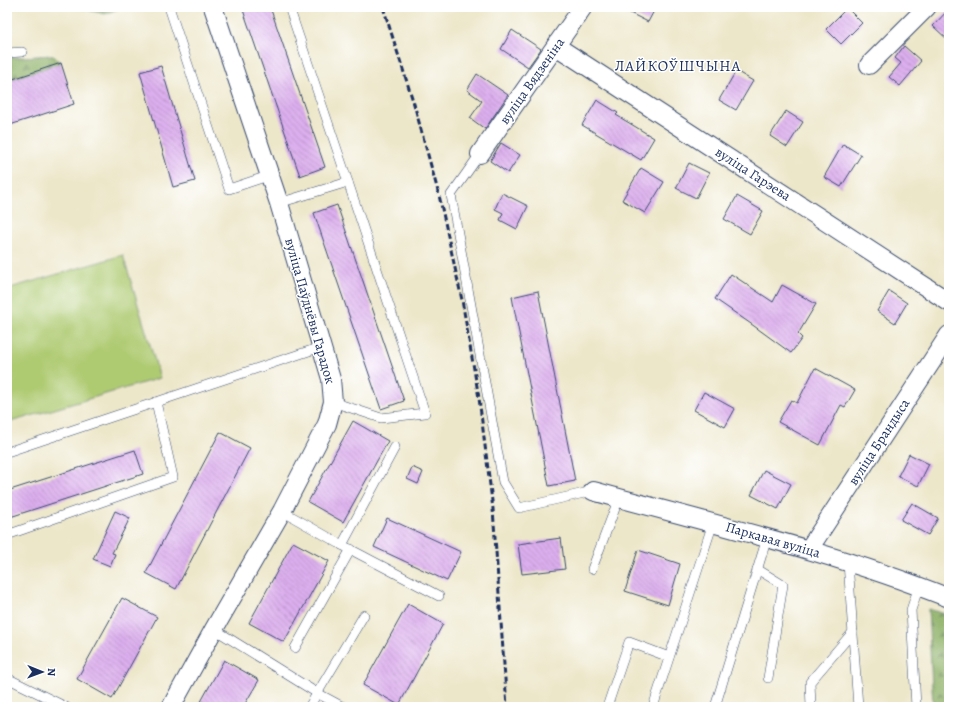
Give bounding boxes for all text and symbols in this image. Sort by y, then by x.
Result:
street label: вуліца Вядзеніна [495,33,569,128]
district label: ЛАЙКОЎШЧЫНА [615,56,741,76]
street label: вуліца Гарэева [711,142,795,206]
street label: вуліца Паўднёвы Гарадок [280,236,340,386]
street label: вуліца Брандыса [844,395,914,489]
street label: Паркавая вуліца [723,517,823,563]
north arrow [22,652,62,692]
text: N [44,668,59,676]

